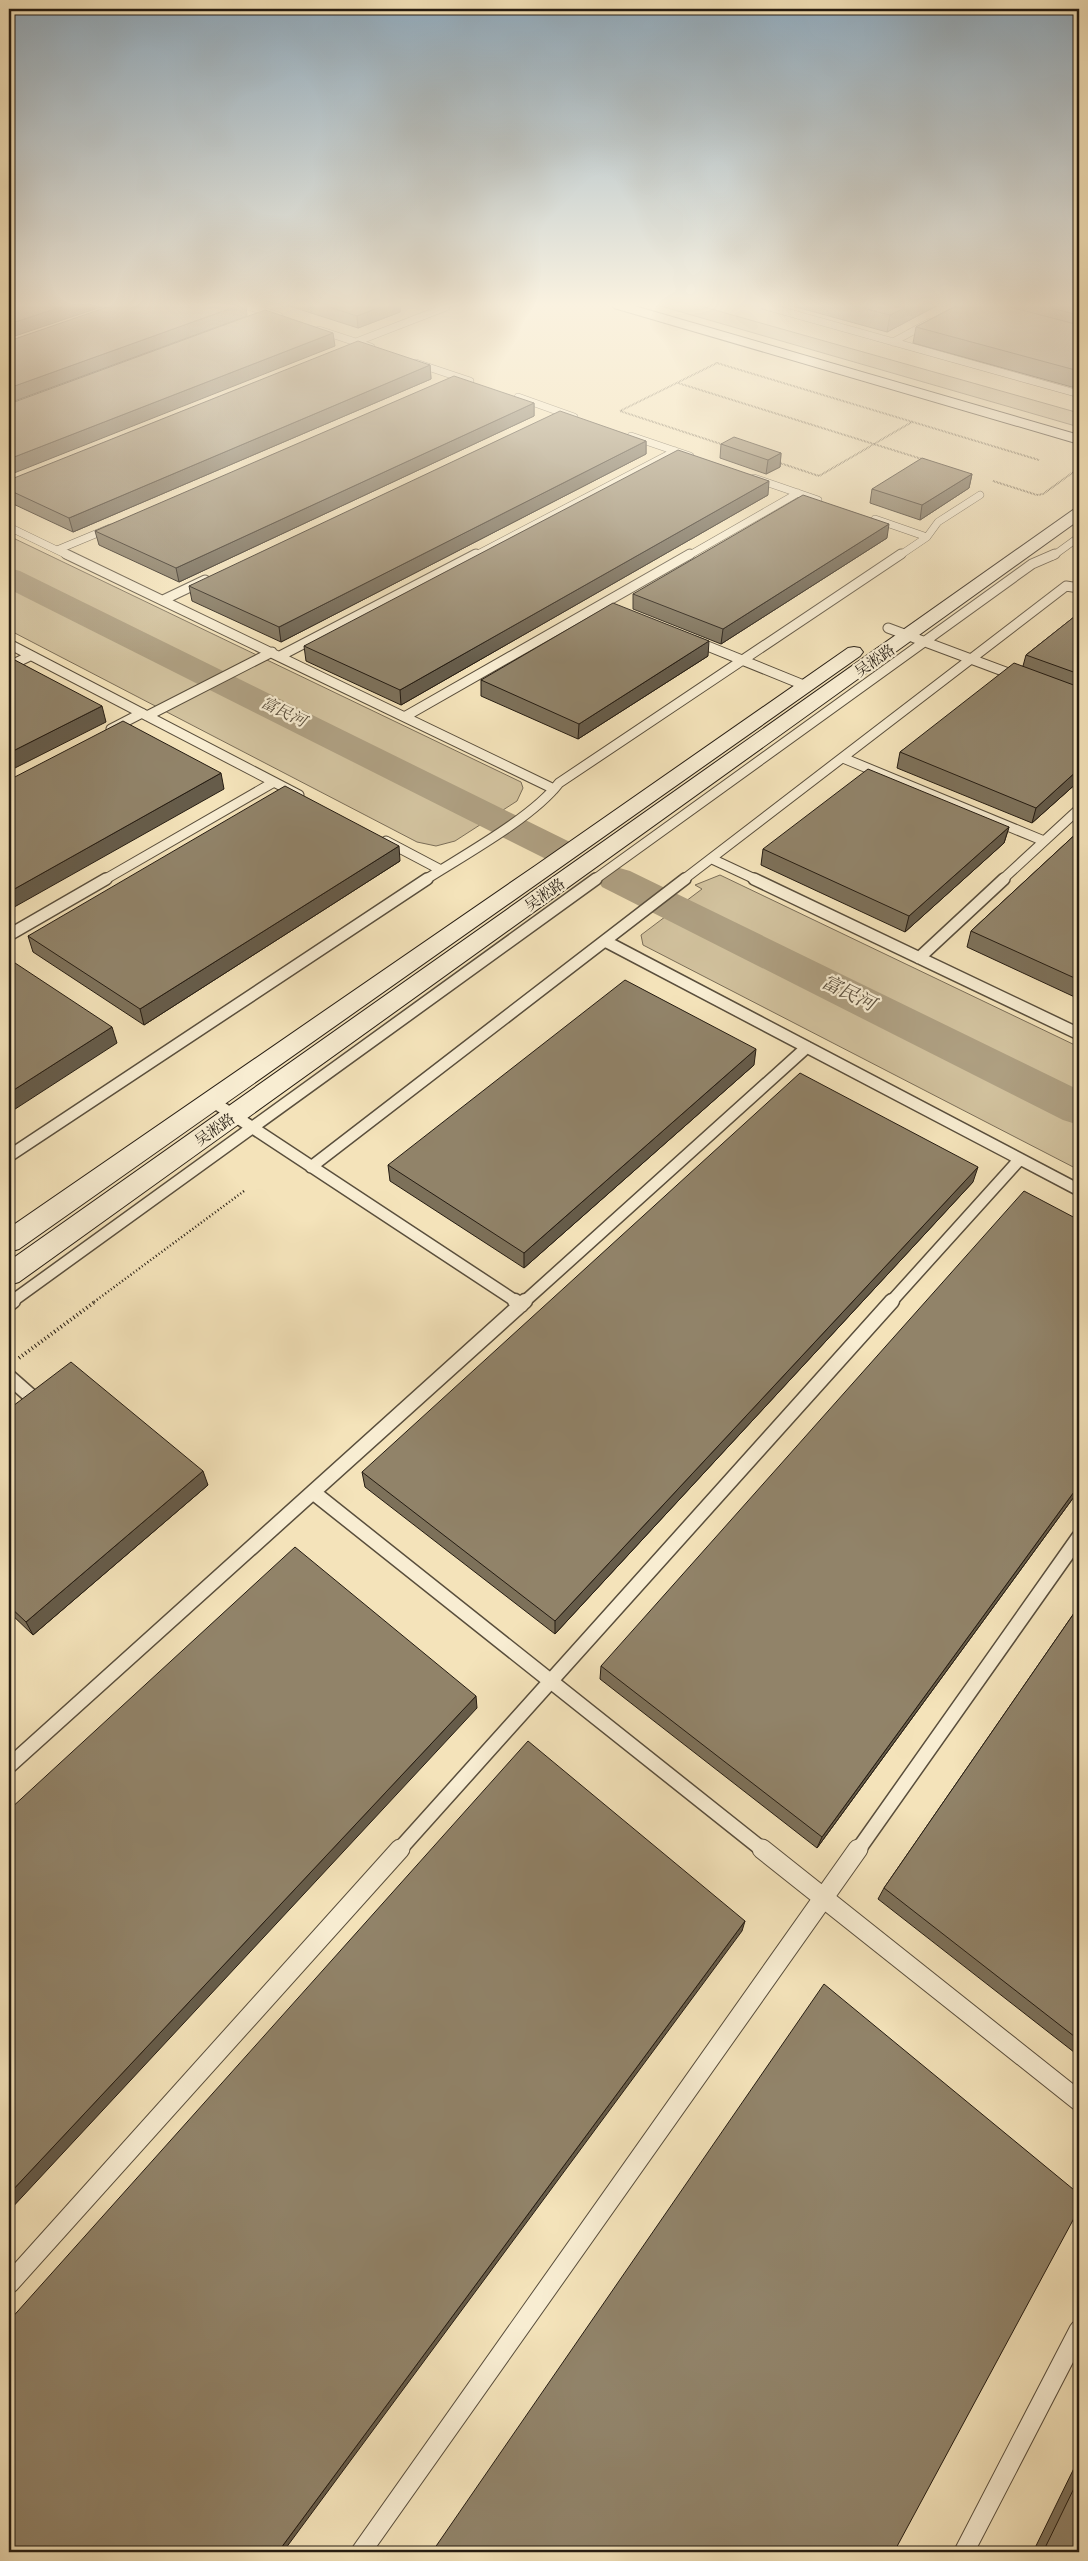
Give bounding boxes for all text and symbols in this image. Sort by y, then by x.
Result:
street label: 吴淞路 [851,640,899,682]
water label: 富民河 [257,693,312,734]
street label: 吴淞路 [521,874,569,916]
water label: 富民河 [817,971,882,1019]
street label: 吴淞路 [191,1109,239,1151]

